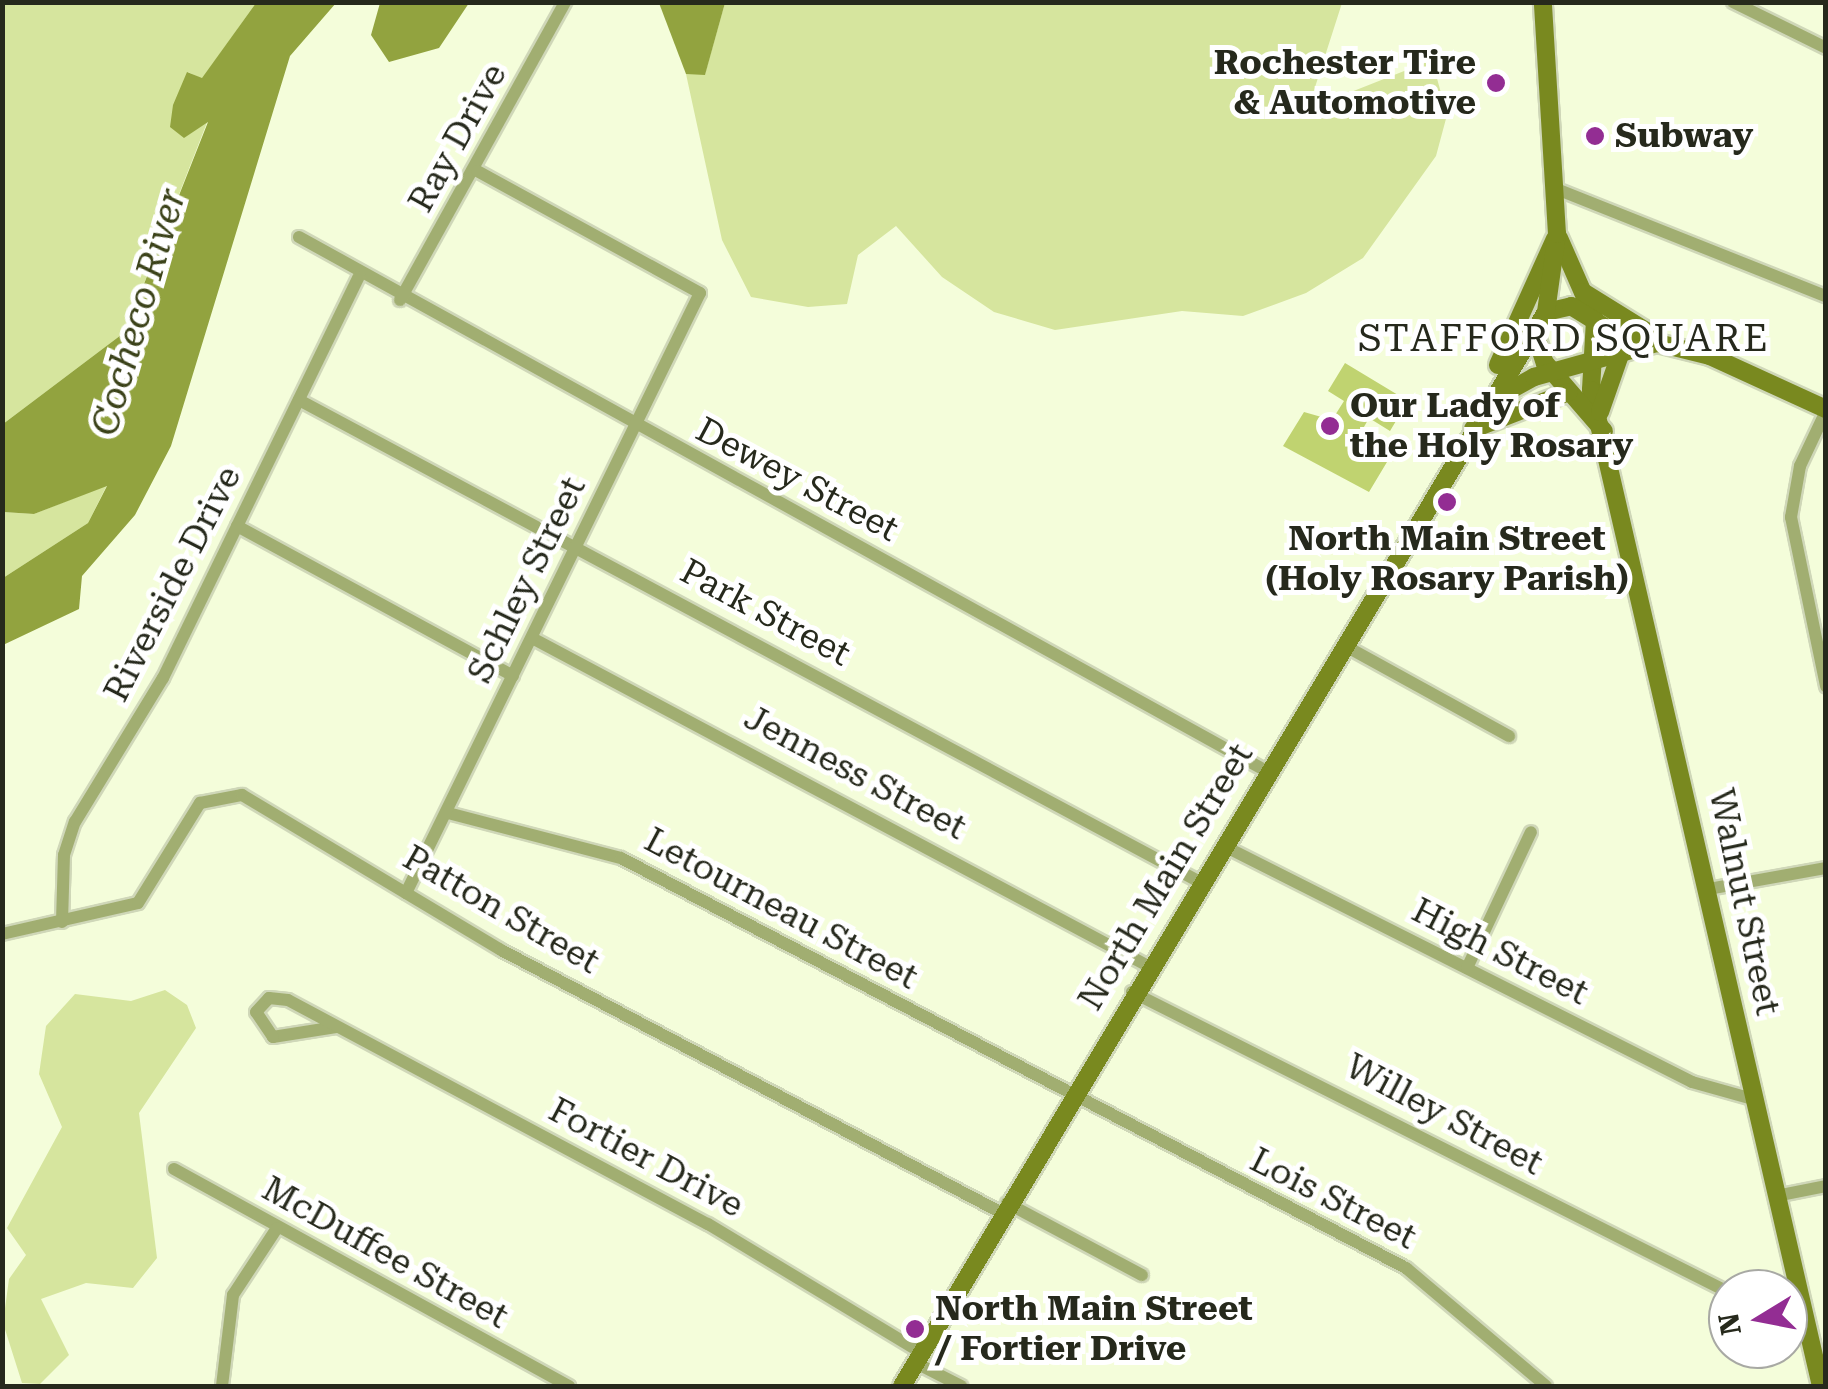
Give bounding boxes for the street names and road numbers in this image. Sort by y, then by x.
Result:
street label: Ray Drive [400,57,516,219]
street label: Dewey Street [689,409,905,551]
street label: Riverside Drive [96,459,250,709]
street label: Schley Street [459,470,595,690]
street label: Park Street [673,551,857,675]
street label: Jenness Street [737,697,973,849]
street label: North Main Street [1070,736,1262,1018]
street label: Walnut Street [1700,785,1788,1019]
street label: Letourneau Street [637,819,925,999]
street label: Patton Street [395,837,607,983]
street label: High Street [1405,890,1595,1014]
street label: Willey Street [1338,1046,1550,1184]
street label: Fortier Drive [542,1089,750,1227]
street label: Lois Street [1243,1139,1423,1259]
street label: McDuffee Street [255,1168,515,1338]

